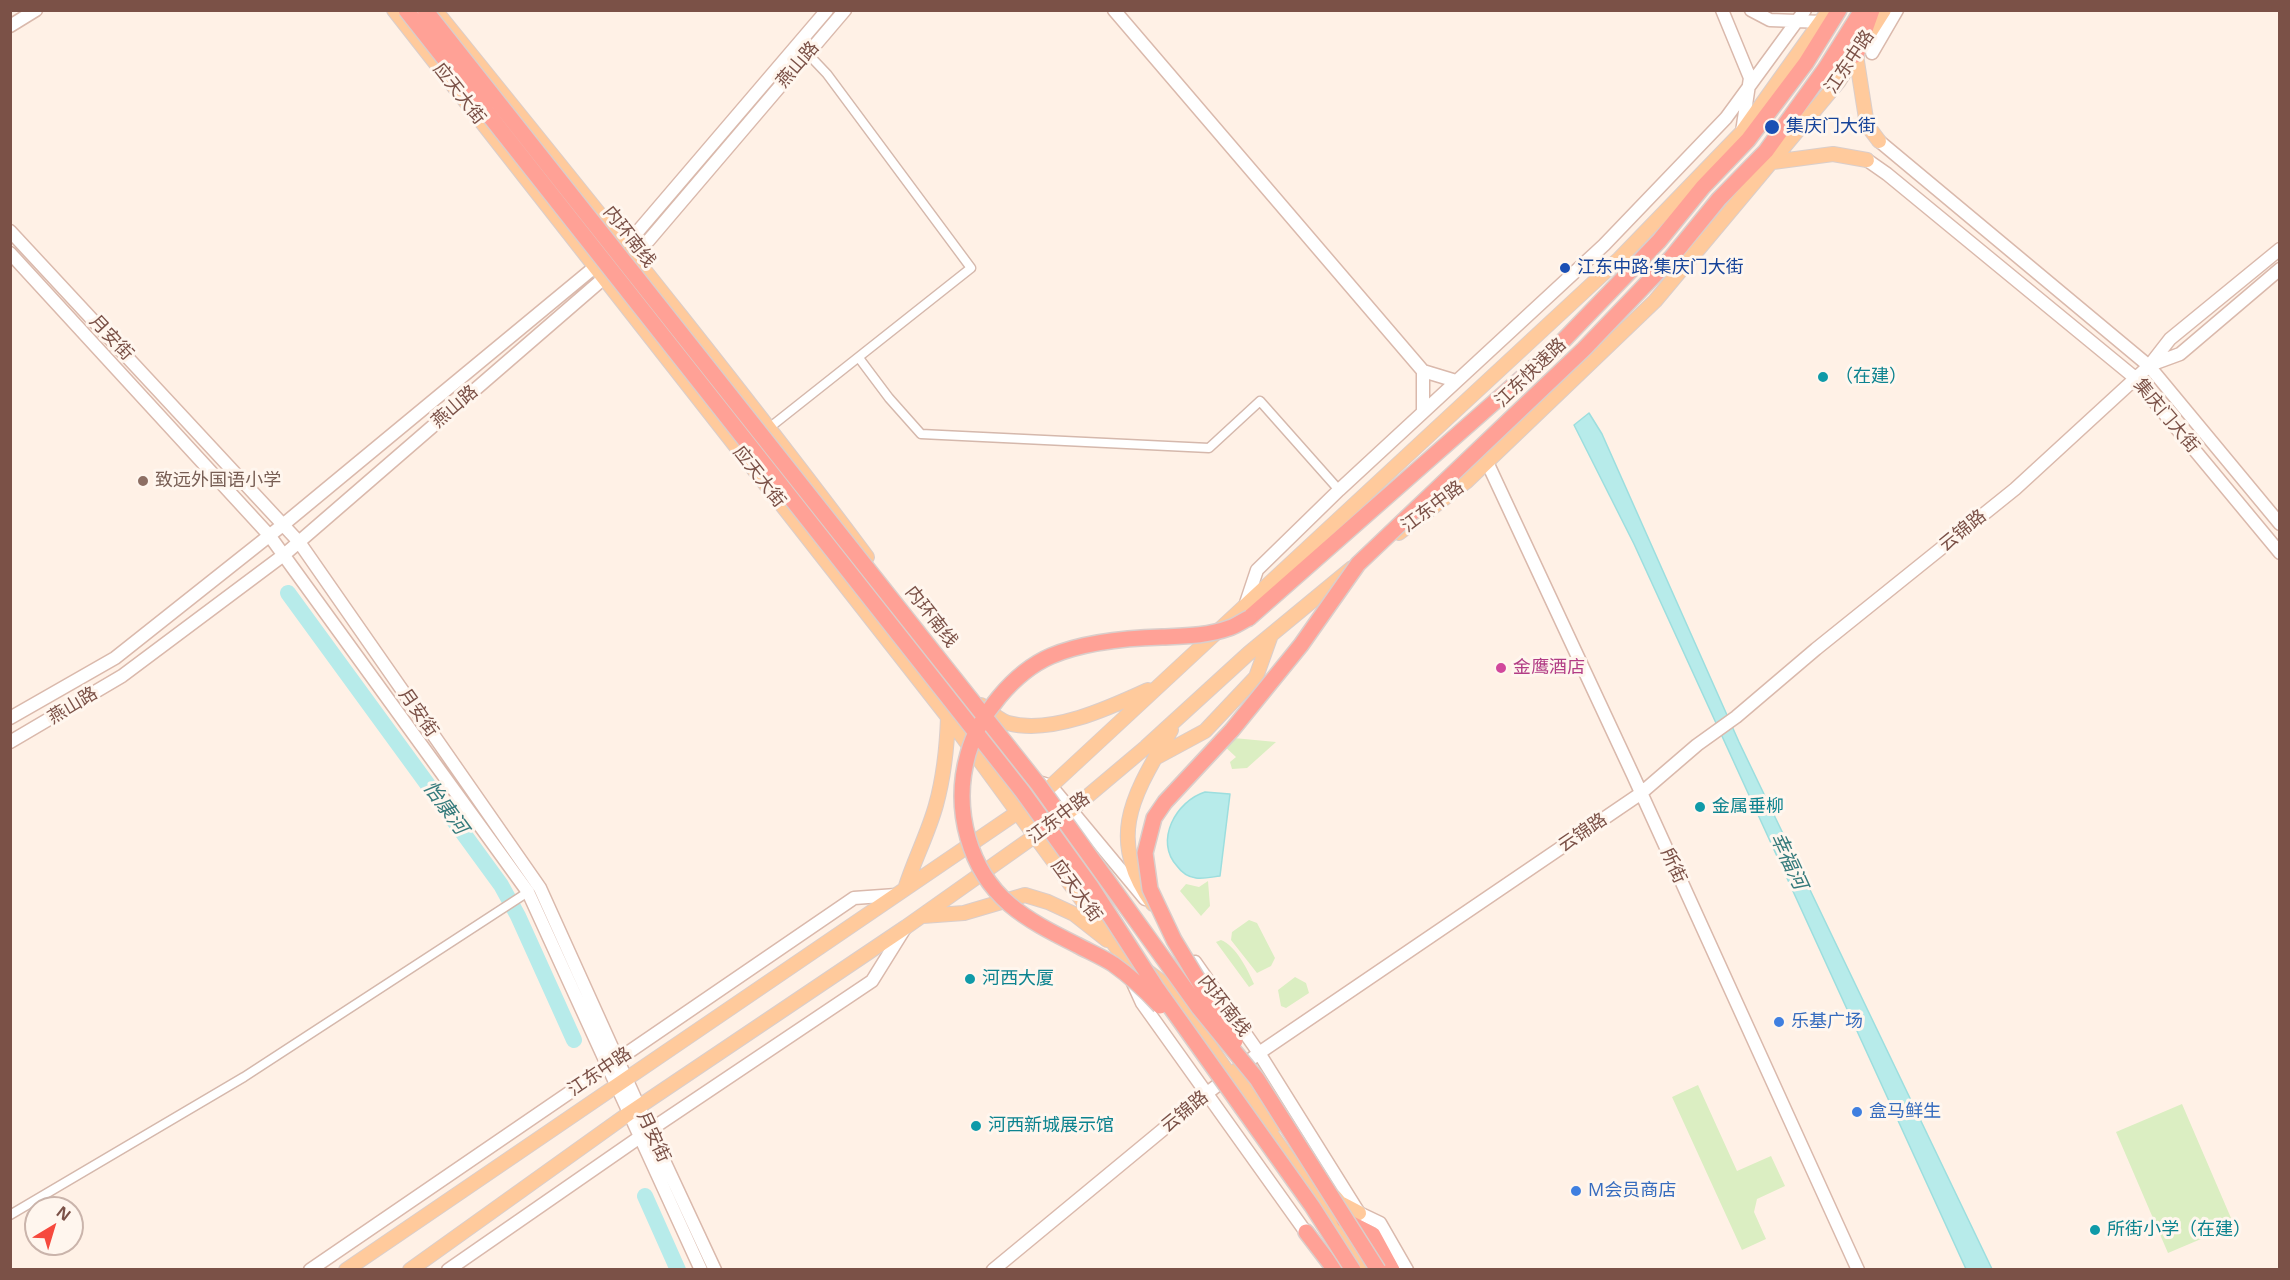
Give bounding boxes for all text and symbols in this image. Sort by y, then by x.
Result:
street label: 江东中路 [1821,26,1879,98]
street label: 燕山路 [772,38,824,92]
street label: 应天大街 [428,59,490,129]
place label: 集庆门大街 [1786,116,1876,138]
marker: 集庆门大街 [1763,118,1781,136]
street label: 内环南线 [598,202,660,272]
place label: 江东中路·集庆门大街 [1577,257,1744,279]
marker: 江东中路·集庆门大街 [1558,261,1572,275]
street label: 月安街 [85,311,137,365]
street label: 江东快速路 [1491,334,1571,412]
place label: （在建） [1835,366,1907,388]
marker: （在建） [1816,370,1830,384]
street label: 集庆门大街 [2129,375,2203,457]
street label: 燕山路 [428,381,482,433]
street label: 应天大街 [728,442,790,512]
place label: 致远外国语小学 [155,470,281,492]
marker: 致远外国语小学 [136,474,150,488]
street label: 江东中路 [1398,477,1468,537]
street label: 云锦路 [1935,506,1991,556]
street label: 内环南线 [900,582,962,652]
place label: 金鹰酒店 [1513,657,1585,679]
marker: 金鹰酒店 [1494,661,1508,675]
street label: 燕山路 [44,683,102,729]
street label: 月安街 [394,685,442,741]
water label: 怡康河 [418,777,472,839]
street label: 江东中路 [1024,788,1094,848]
place label: 金属垂柳 [1712,796,1784,818]
marker: 金属垂柳 [1693,800,1707,814]
street label: 云锦路 [1555,809,1611,857]
water label: 幸福河 [1764,829,1812,893]
street label: 所街 [1656,845,1690,887]
street label: 应天大街 [1046,856,1106,926]
place label: 河西大厦 [982,968,1054,990]
street label: 内环南线 [1193,971,1255,1041]
marker: 河西大厦 [963,972,977,986]
place label: 乐基广场 [1791,1011,1863,1033]
marker: 乐基广场 [1772,1015,1786,1029]
street label: 江东中路 [564,1043,636,1101]
street label: 云锦路 [1157,1087,1213,1137]
place label: 盒马鲜生 [1869,1101,1941,1123]
marker: 盒马鲜生 [1850,1105,1864,1119]
street label: 月安街 [632,1108,674,1166]
place label: 河西新城展示馆 [988,1115,1114,1137]
marker: 河西新城展示馆 [969,1119,983,1133]
place label: M会员商店 [1588,1180,1676,1202]
marker: M会员商店 [1569,1184,1583,1198]
north arrow [24,1196,84,1256]
text: N [52,1201,76,1226]
place label: 所街小学（在建） [2107,1219,2251,1241]
marker: 所街小学（在建） [2088,1223,2102,1237]

